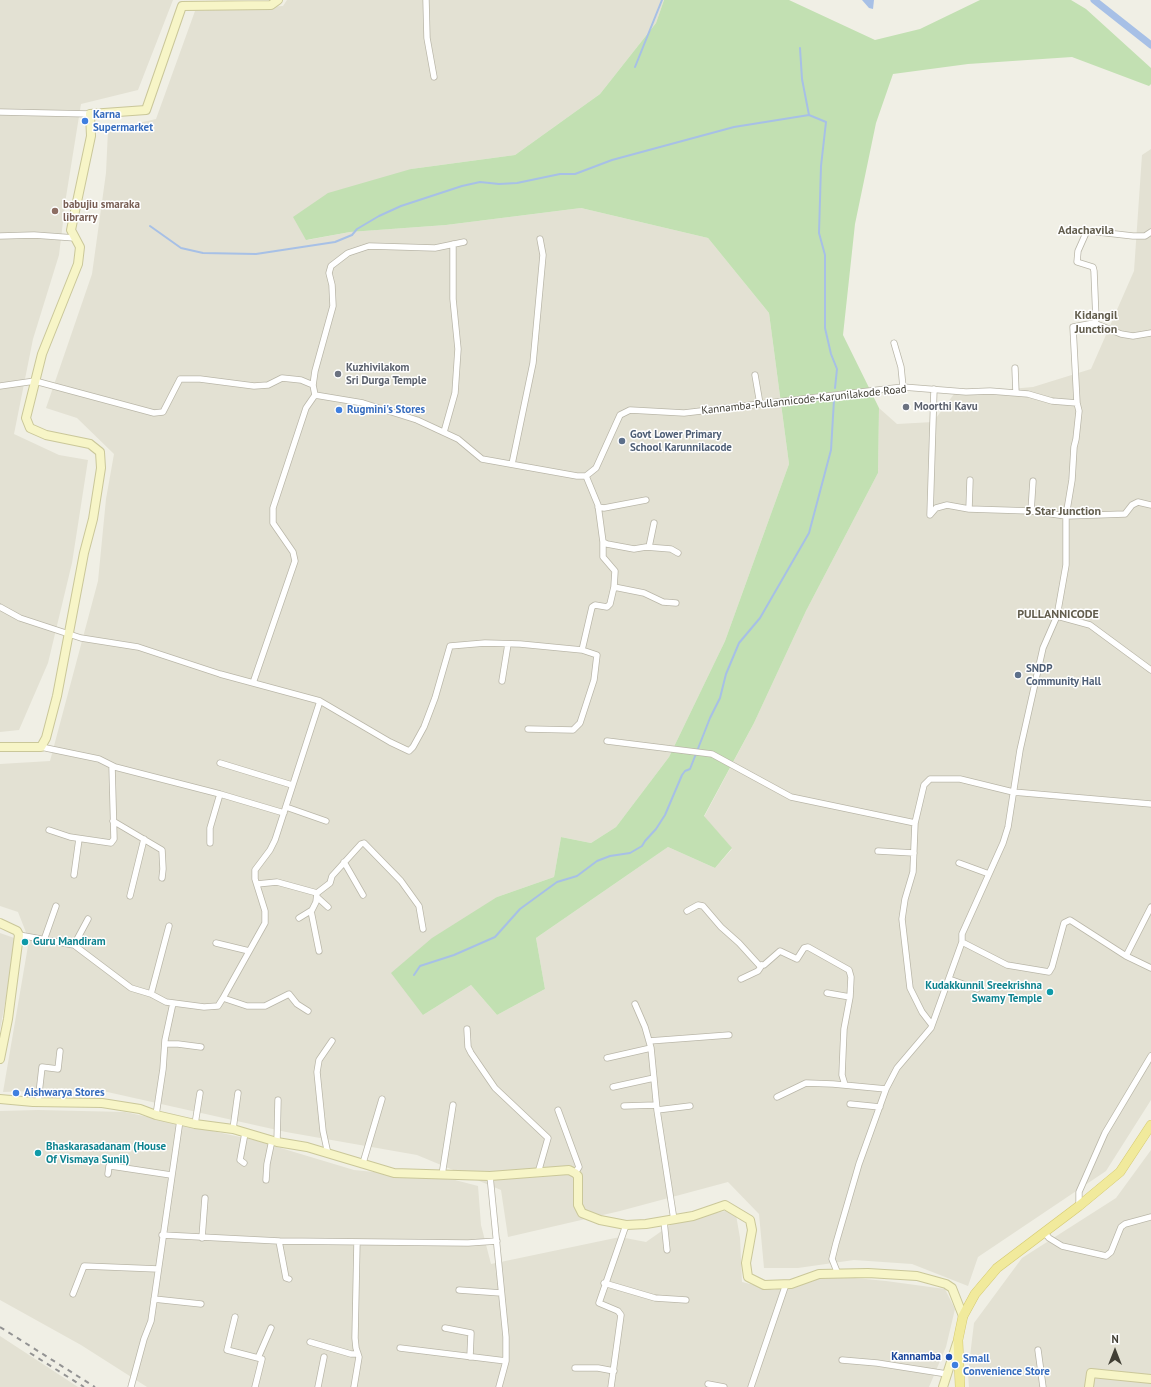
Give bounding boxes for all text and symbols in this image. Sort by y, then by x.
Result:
place label: Karna Supermarket [93,108,153,134]
marker: Karna Supermarket [80,116,90,126]
place label: babujiu smaraka librarry [63,198,140,224]
marker: babujiu smaraka librarry [50,206,60,216]
district label: Adachavila [1058,224,1114,238]
district label: Kidangil Junction [1075,309,1117,337]
place label: Kuzhivilakom Sri Durga Temple [346,361,427,387]
marker: Kuzhivilakom Sri Durga Temple [333,369,343,379]
street label: Kannamba-Pullannicode-Karunilakode Road [701,383,907,417]
place label: Moorthi Kavu [914,400,978,414]
marker: Moorthi Kavu [901,402,911,412]
place label: Rugmini's Stores [347,403,425,417]
marker: Rugmini's Stores [334,405,344,415]
place label: Govt Lower Primary School Karunnilacode [630,428,732,454]
marker: Govt Lower Primary School Karunnilacode [617,436,627,446]
district label: 5 Star Junction [1025,505,1101,519]
district label: PULLANNICODE [1017,608,1099,622]
place label: SNDP Community Hall [1026,662,1101,688]
marker: SNDP Community Hall [1013,670,1023,680]
place label: Guru Mandiram [33,935,105,949]
marker: Guru Mandiram [20,937,30,947]
place label: Kudakkunnil Sreekrishna Swamy Temple [925,979,1042,1005]
marker: Kudakkunnil Sreekrishna Swamy Temple [1045,987,1055,997]
place label: Aishwarya Stores [24,1086,105,1100]
marker: Aishwarya Stores [11,1088,21,1098]
place label: Bhaskarasadanam (House Of Vismaya Sunil) [46,1140,166,1166]
marker: Bhaskarasadanam (House Of Vismaya Sunil) [33,1148,43,1158]
north arrow [1095,1331,1135,1371]
text: N [1111,1332,1119,1346]
place label: Kannamba [891,1350,941,1364]
marker: Kannamba [944,1352,954,1362]
place label: Small Convenience Store [963,1352,1050,1378]
marker: Small Convenience Store [950,1360,960,1370]

